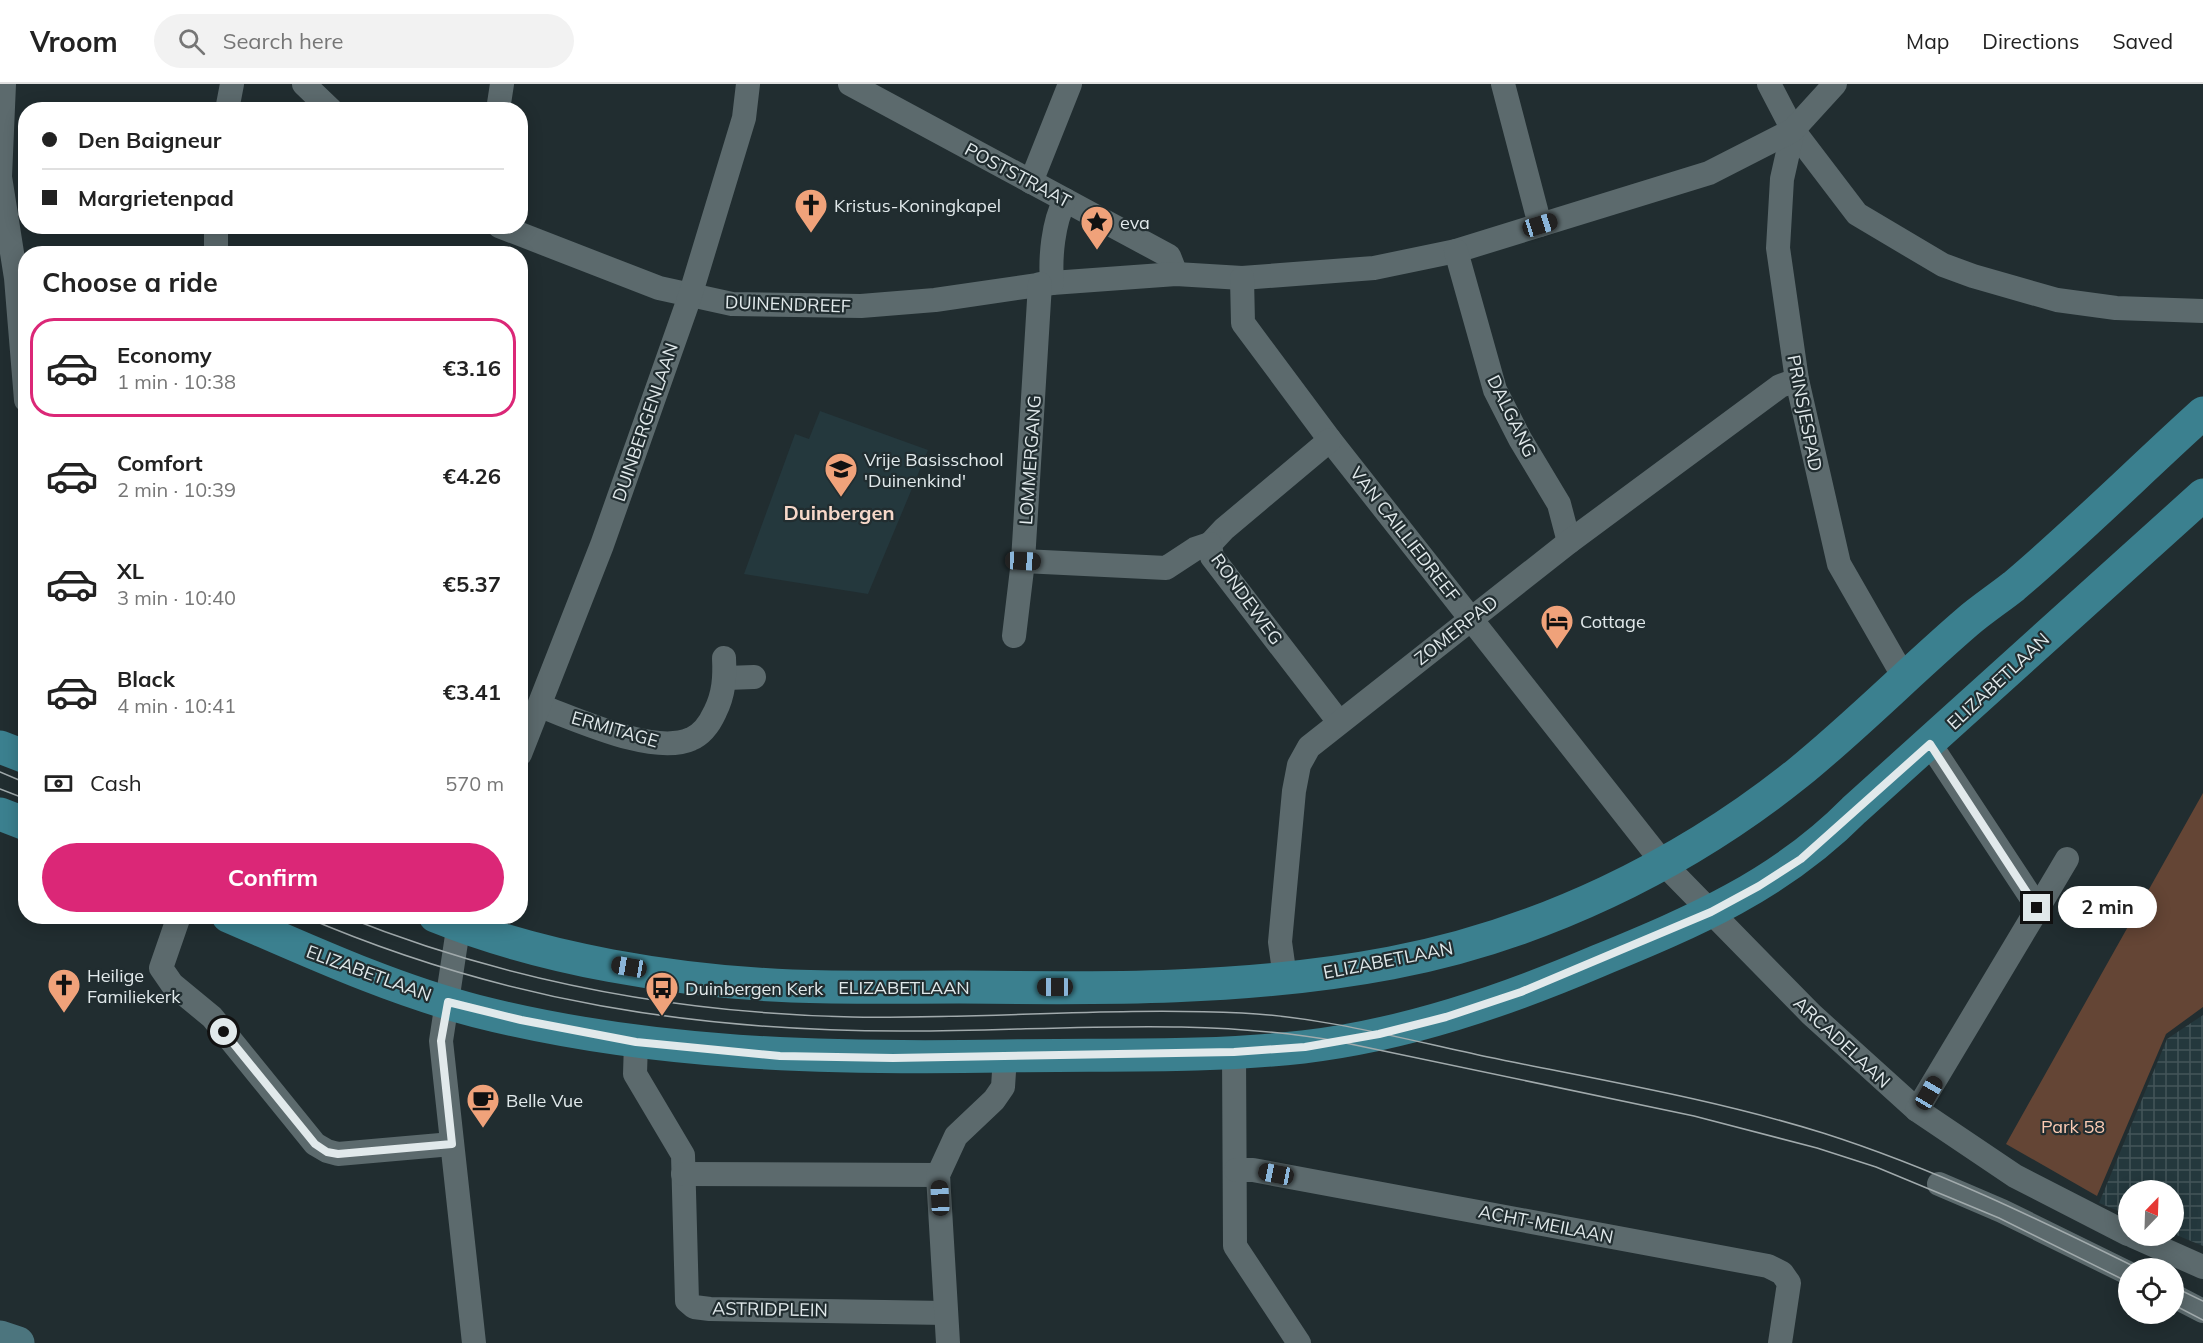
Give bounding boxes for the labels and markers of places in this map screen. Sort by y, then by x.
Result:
church icon: Kristus-Koningkapel [793,187,829,234]
place label: Kristus-Koningkapel [834,194,1001,217]
place icon: eva [1079,204,1115,251]
place label: eva [1120,211,1150,234]
place label: Vrije Basisschool 'Duinenkind' [864,448,1004,492]
school or university icon: Vrije Basisschool 'Duinenkind' [823,451,859,498]
hotel icon: Cottage [1539,603,1575,650]
place label: Cottage [1580,610,1646,633]
place label: Heilige Familiekerk [87,964,181,1008]
church icon: Heilige Familiekerk [46,967,82,1014]
bus stop icon: Duinbergen Kerk [644,970,680,1017]
place label: Duinbergen Kerk [685,977,824,1000]
cafe icon: Belle Vue [465,1082,501,1129]
place label: Belle Vue [506,1089,583,1112]

